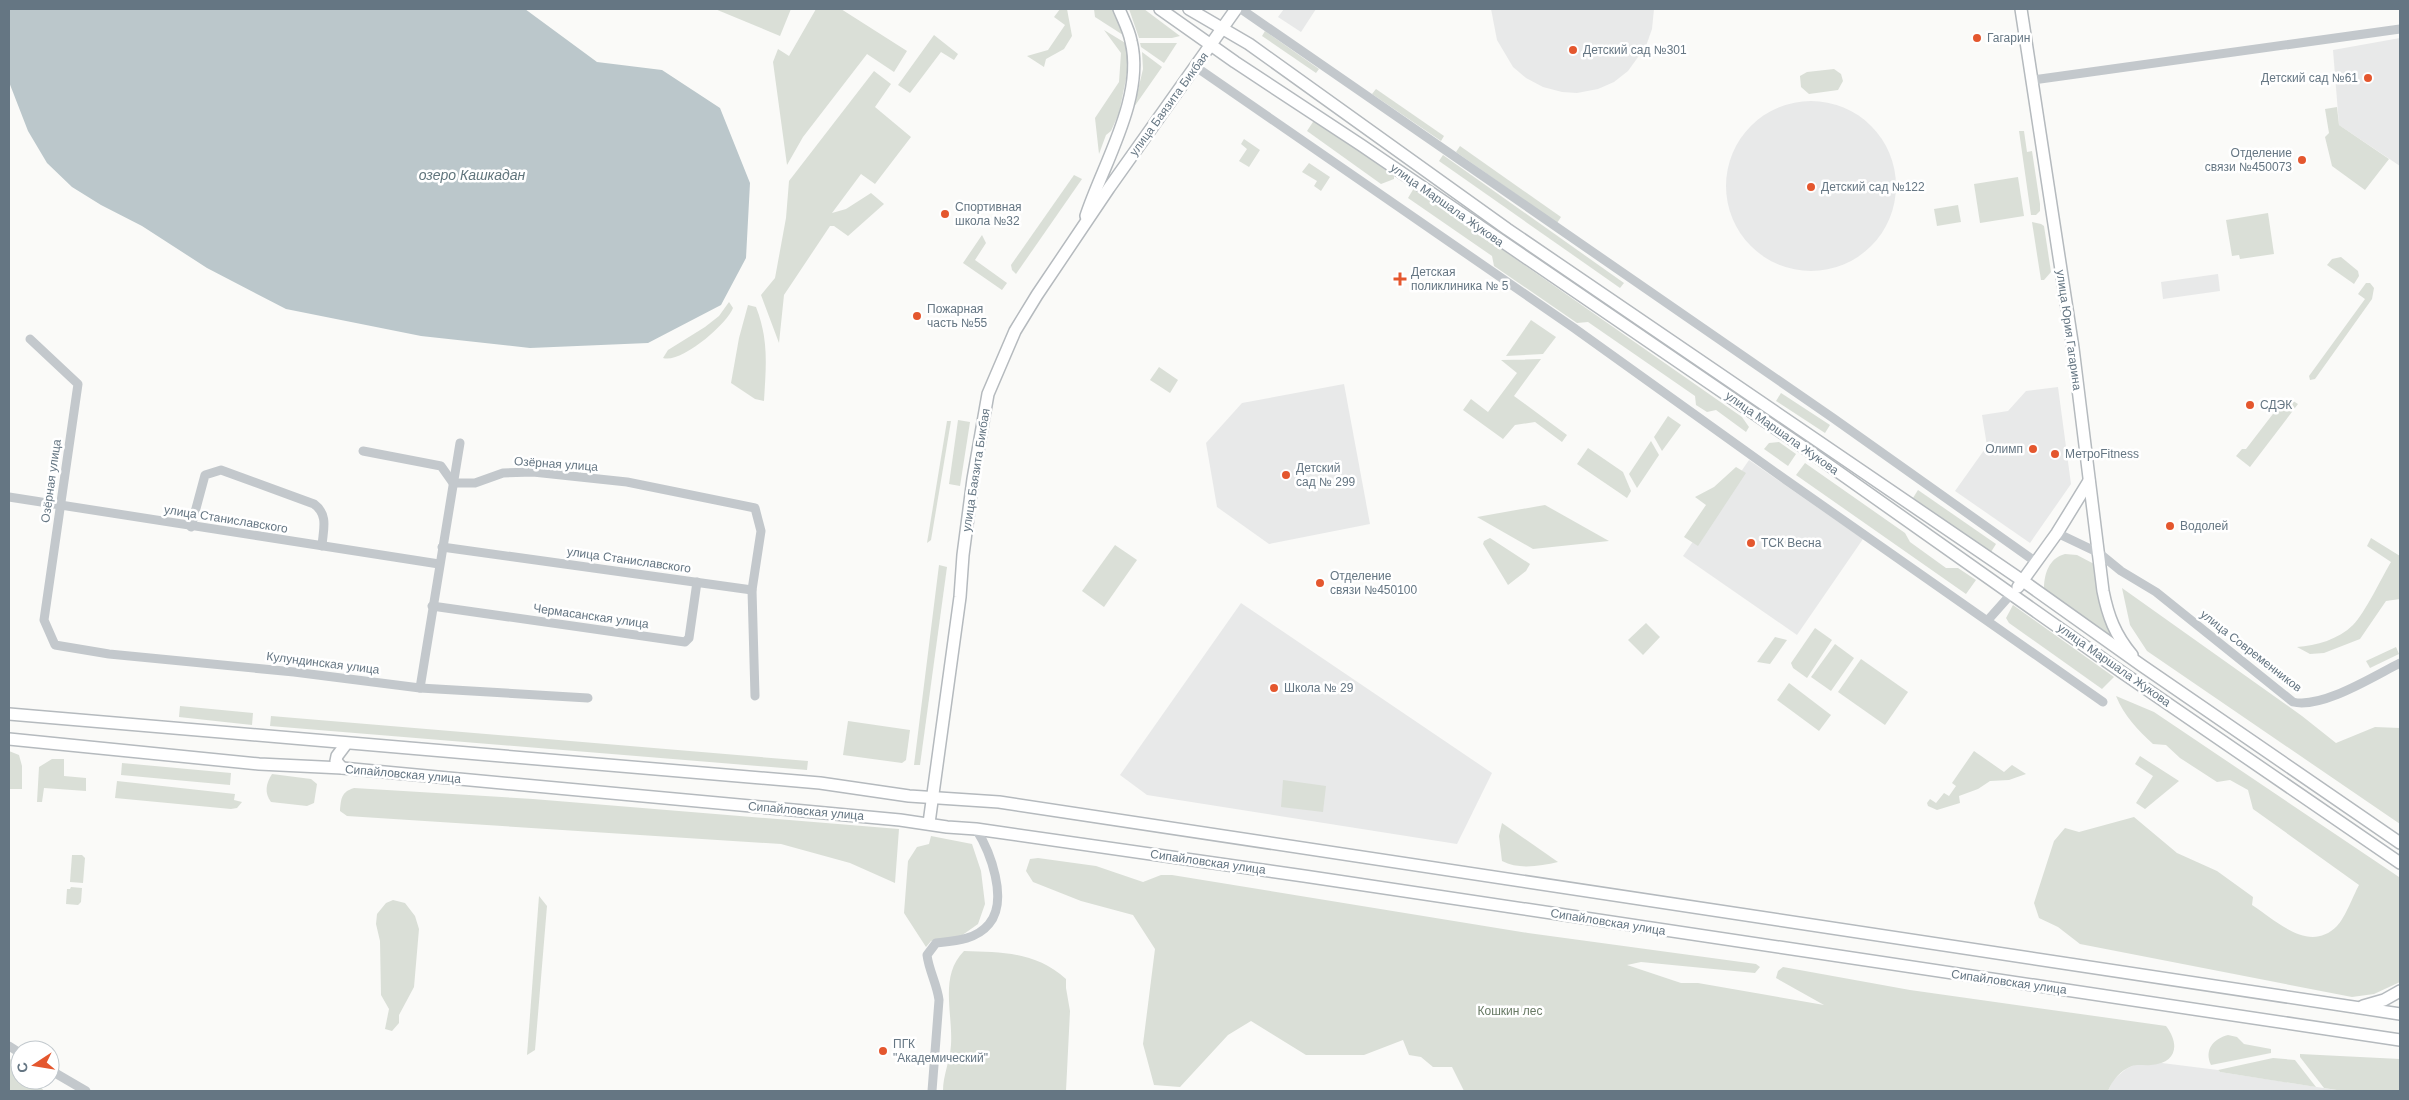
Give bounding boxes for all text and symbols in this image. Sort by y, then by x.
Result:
place label: Гагарин [1987,31,2030,45]
marker: Гагарин [1971,32,1983,44]
place label: Детский сад №301 [1583,43,1687,57]
marker: Детский сад №301 [1567,44,1579,56]
street label: улица Баязита Бикбая [1127,49,1211,159]
place label: Детский сад №61 [2261,71,2358,85]
marker: Детский сад №61 [2362,72,2374,84]
place label: Отделение связи №450073 [2205,146,2292,174]
marker: Отделение связи №450073 [2296,154,2308,166]
street label: улица Маршала Жукова [1388,161,1507,250]
water label: озеро Кашкадан [419,167,526,183]
place label: Детский сад №122 [1821,180,1925,194]
marker: Детский сад №122 [1805,181,1817,193]
place label: Спортивная школа №32 [955,200,1022,228]
marker: Спортивная школа №32 [939,208,951,220]
place label: Детская поликлиника № 5 [1411,265,1509,293]
street label: улица Юрия Гагарина [2054,269,2084,392]
marker: Детская поликлиника № 5 [1393,272,1407,286]
place label: Пожарная часть №55 [927,302,988,330]
marker: Пожарная часть №55 [911,310,923,322]
street label: улица Маршала Жукова [1723,389,1842,478]
place label: СДЭК [2260,398,2292,412]
marker: СДЭК [2244,399,2256,411]
street label: улица Баязита Бикбая [959,407,993,533]
street label: Озёрная улица [38,438,64,524]
place label: Олимп [1985,442,2023,456]
marker: Олимп [2027,443,2039,455]
place label: МетроFitness [2065,447,2139,461]
marker: МетроFitness [2049,448,2061,460]
street label: Озёрная улица [513,454,599,474]
place label: Детский сад № 299 [1296,461,1356,489]
marker: Детский сад № 299 [1280,469,1292,481]
street label: улица Станиславского [163,502,289,536]
place label: Водолей [2180,519,2228,533]
marker: Водолей [2164,520,2176,532]
place label: ТСК Весна [1761,536,1822,550]
marker: ТСК Весна [1745,537,1757,549]
street label: улица Станиславского [566,544,692,576]
place label: Отделение связи №450100 [1330,569,1418,597]
marker: Отделение связи №450100 [1314,577,1326,589]
street label: Чермасанская улица [532,601,650,631]
street label: улица Современников [2198,607,2304,695]
street label: улица Маршала Жукова [2055,621,2174,710]
street label: Кулундинская улица [266,649,381,677]
place label: Школа № 29 [1284,681,1354,695]
marker: Школа № 29 [1268,682,1280,694]
street label: Сипайловская улица [344,762,462,786]
street label: Сипайловская улица [747,799,865,823]
street label: Сипайловская улица [1149,847,1267,877]
street label: Сипайловская улица [1549,906,1667,938]
street label: Сипайловская улица [1950,967,2068,997]
park label: Кошкин лес [1478,1004,1542,1018]
place label: ПГК "Академический" [893,1037,988,1065]
north arrow [10,1040,60,1090]
marker: ПГК "Академический" [877,1045,889,1057]
text: С [13,1061,31,1074]

